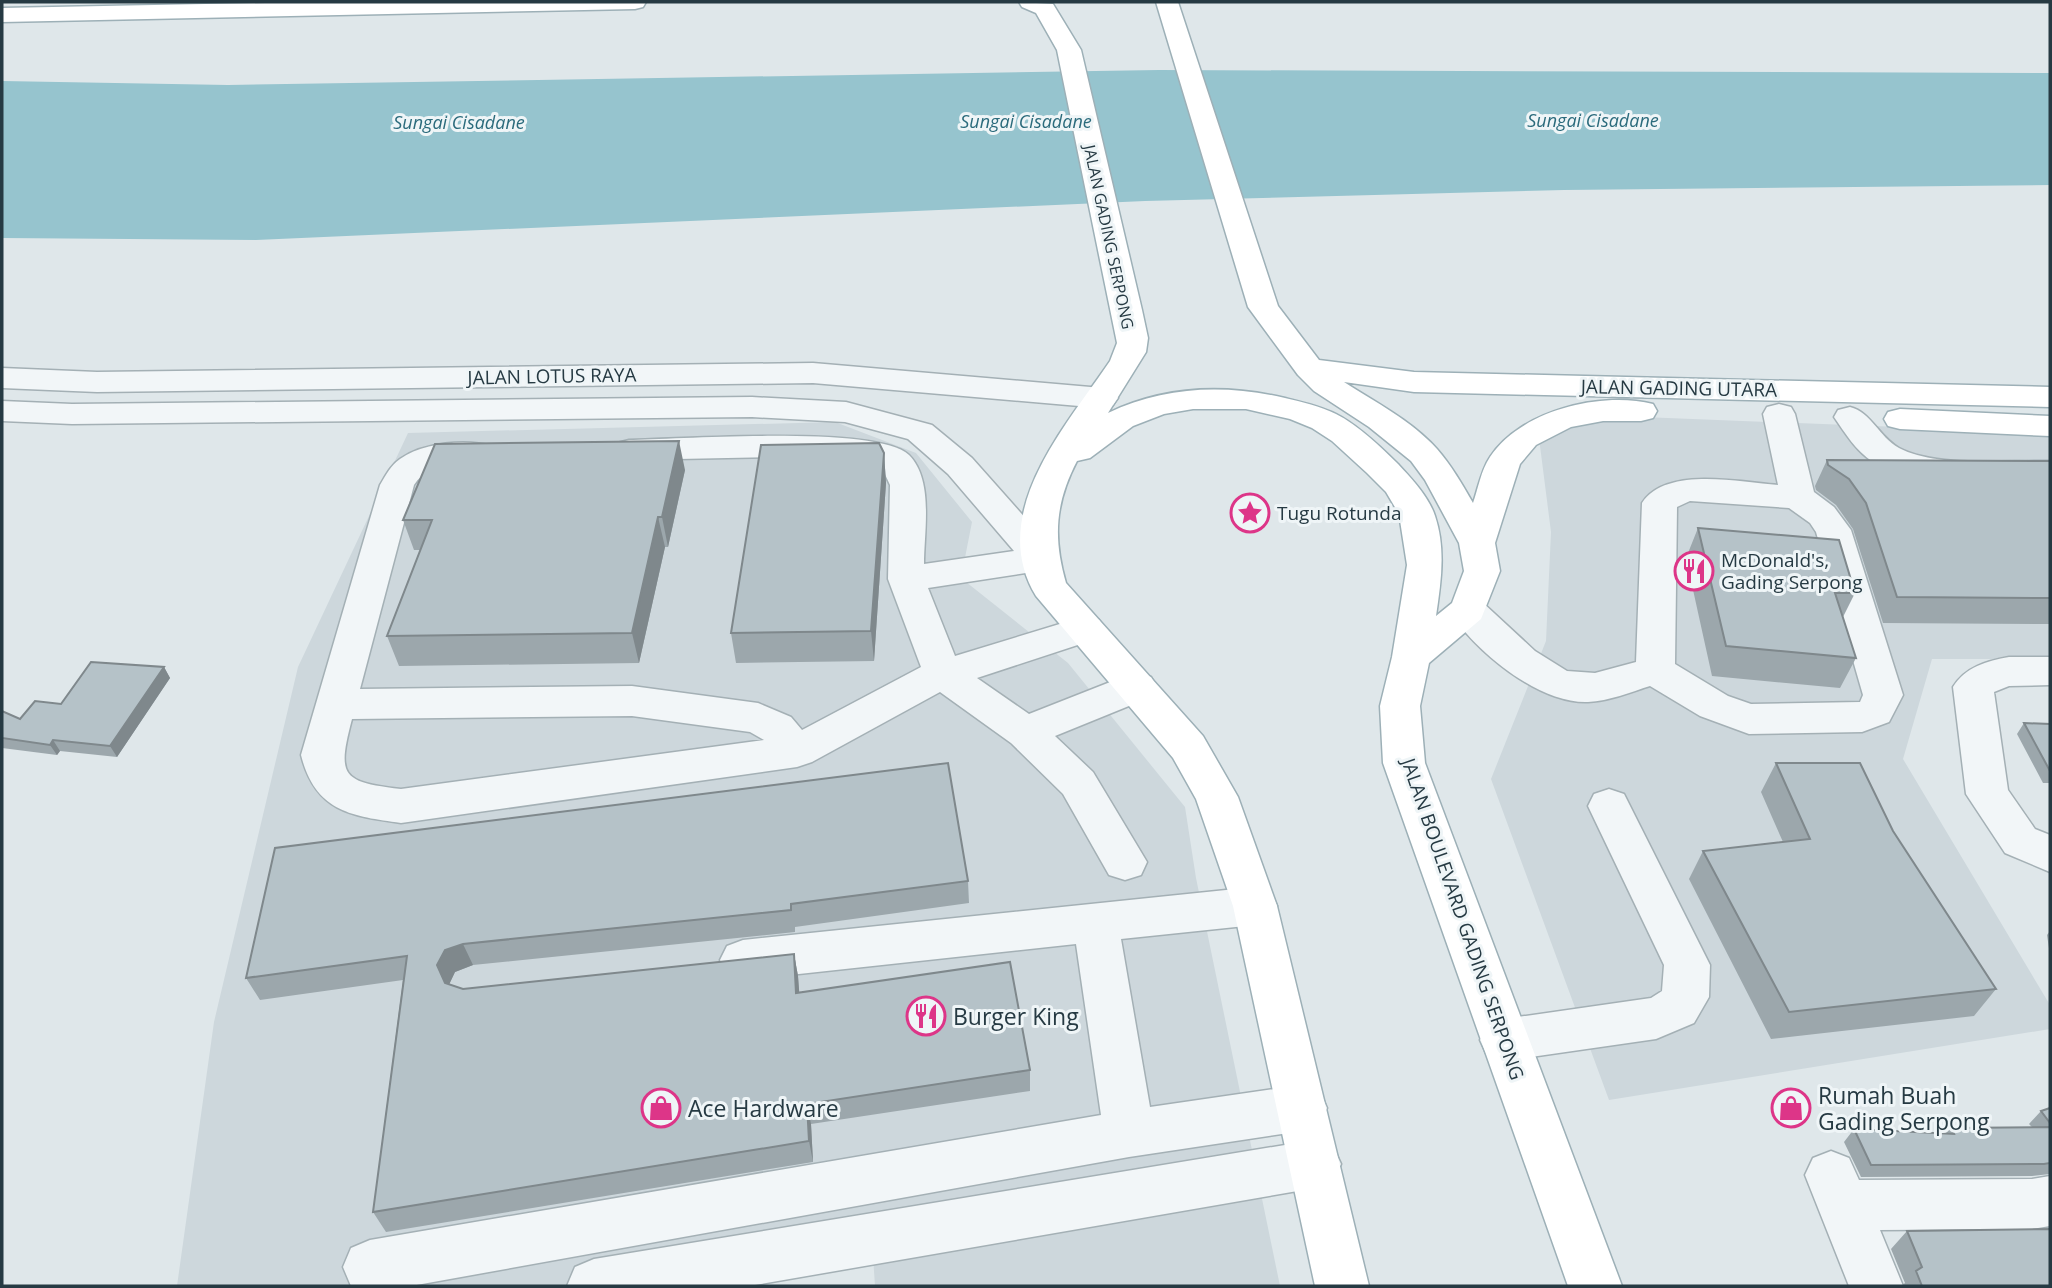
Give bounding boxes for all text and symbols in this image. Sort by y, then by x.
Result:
water label: Sungai Cisadane [1527,108,1659,132]
water label: Sungai Cisadane [960,109,1092,133]
water label: Sungai Cisadane [393,110,525,134]
street label: JALAN GADING SERPONG [1078,141,1139,331]
street label: JALAN LOTUS RAYA [465,362,637,391]
street label: JALAN GADING UTARA [1579,373,1777,403]
place icon: Tugu Rotunda [1229,492,1271,534]
place label: Tugu Rotunda [1277,500,1401,526]
place label: McDonald's, Gading Serpong [1721,547,1863,595]
restaurant icon: McDonald's, Gading Serpong [1673,550,1715,592]
street label: JALAN BOULEVARD GADING SERPONG [1395,753,1530,1083]
restaurant icon: Burger King [905,995,947,1037]
place label: Burger King [953,1000,1079,1032]
place label: Rumah Buah Gading Serpong [1818,1079,1990,1137]
shop icon: Ace Hardware [640,1087,682,1129]
shop icon: Rumah Buah Gading Serpong [1770,1087,1812,1129]
place label: Ace Hardware [688,1092,839,1124]

